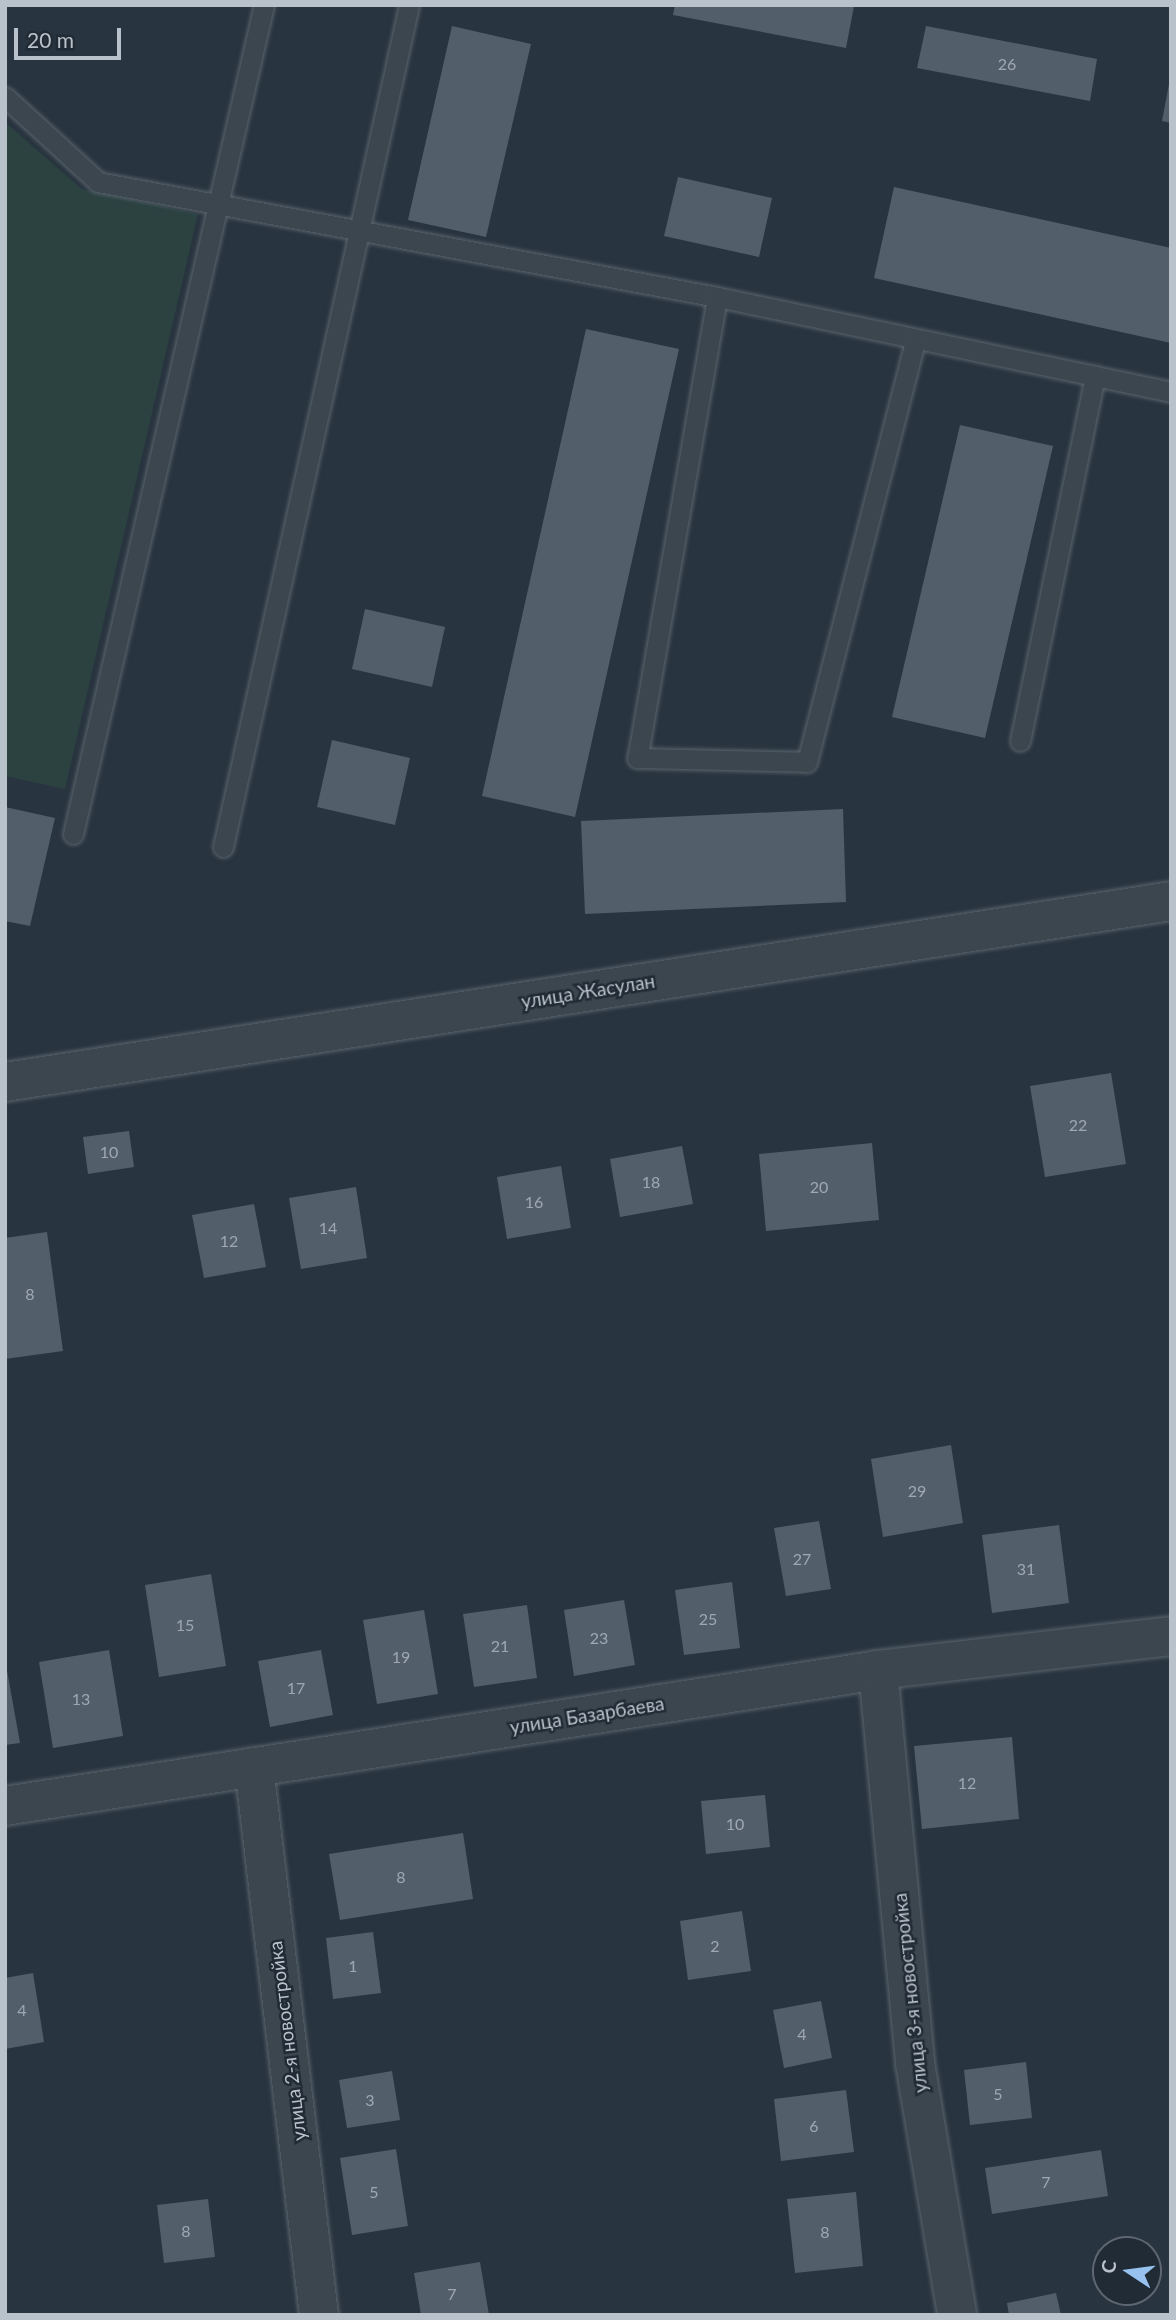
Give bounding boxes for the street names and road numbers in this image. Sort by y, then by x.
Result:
street label: улица Жасулан [520,969,656,1013]
street label: улица Базарбаева [508,1692,666,1738]
street label: улица 3-я новостройка [888,1892,932,2094]
street label: улица 2-я новостройка [263,1940,311,2142]

